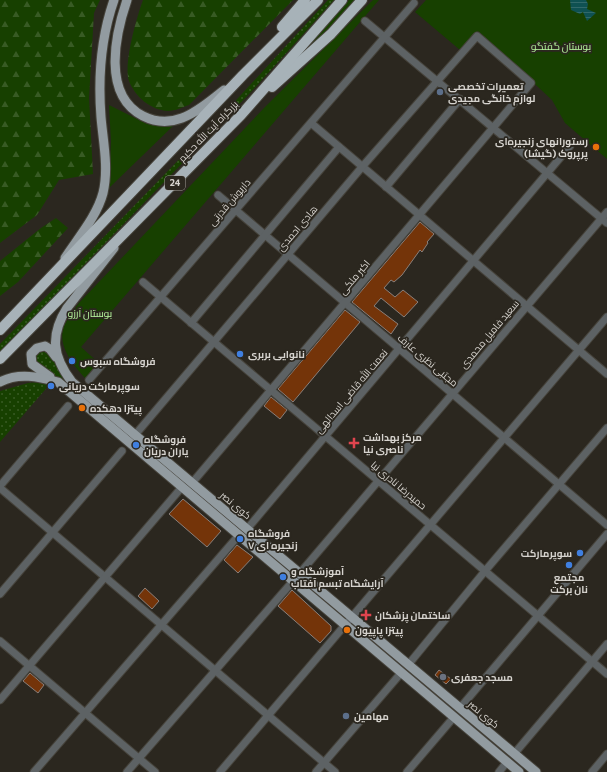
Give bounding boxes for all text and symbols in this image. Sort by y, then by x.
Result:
park label: بوستان گفتگو [531,40,591,53]
place label: تعمیرات تخصصی لوازم خانگی مجیدی [448,80,535,106]
marker: تعمیرات تخصصی لوازم خانگی مجیدی [435,87,445,97]
street label: بزرگراه آیت الله حکیم [175,97,242,166]
place label: رستورانهای زنجیره‌ای پرپروک (گیشا) [495,135,588,161]
marker: رستورانهای زنجیره‌ای پرپروک (گیشا) [591,142,601,152]
road number: 24 [165,176,185,190]
street label: داریوش قدرتی [205,176,253,229]
street label: هادی احمدی [274,203,320,254]
street label: اکبر ملکی [336,257,373,297]
street label: سعید فامیل محمدی [457,297,522,371]
park label: بوستان آرزو [68,307,112,320]
street label: مجتبی نظری عارف [395,331,461,389]
street label: نعمت الله قاضی اسدالهی [312,346,390,436]
place label: نانوایی بربری [248,348,305,361]
marker: نانوایی بربری [235,349,245,359]
place label: فروشگاه سبوس [80,355,156,368]
marker: فروشگاه سبوس [67,356,77,366]
place label: سوپرمارکت دریانی [59,380,140,394]
marker: سوپرمارکت دریانی [46,381,56,391]
place label: پیتزا دهکده [90,402,142,416]
marker: پیتزا دهکده [77,403,87,413]
place label: مرکز بهداشت ناصری نیا [363,431,422,456]
place label: فروشگاه یاران دریان [144,433,189,458]
marker: مرکز بهداشت ناصری نیا [348,437,360,449]
marker: فروشگاه یاران دریان [131,440,141,450]
street label: حمیدرضا نادری نیا [368,458,429,512]
street label: کوی نصر [217,488,254,522]
place label: فروشگاه زنجیره ای ۷ [248,527,298,552]
marker: فروشگاه زنجیره ای ۷ [235,534,245,544]
place label: سوپرمارکت [521,547,572,561]
marker: سوپرمارکت [575,548,585,558]
marker: مجتمع نان برکت [564,560,574,570]
place label: آموزشگاه و آرایشگاه تبسم آفتاب [291,565,384,591]
place label: مجتمع نان برکت [550,571,588,596]
marker: آموزشگاه و آرایشگاه تبسم آفتاب [278,572,288,582]
marker: ساختمان پزشکان [360,609,372,621]
place label: ساختمان پزشکان [375,609,450,623]
place label: پیتزا پاپیون [355,624,403,638]
marker: پیتزا پاپیون [342,625,352,635]
place label: مسجد جعفری [451,671,513,684]
marker: مسجد جعفری [438,672,448,682]
street label: کوی نصر [465,697,502,731]
place label: مهامین [354,710,389,723]
marker: مهامین [341,711,351,721]

